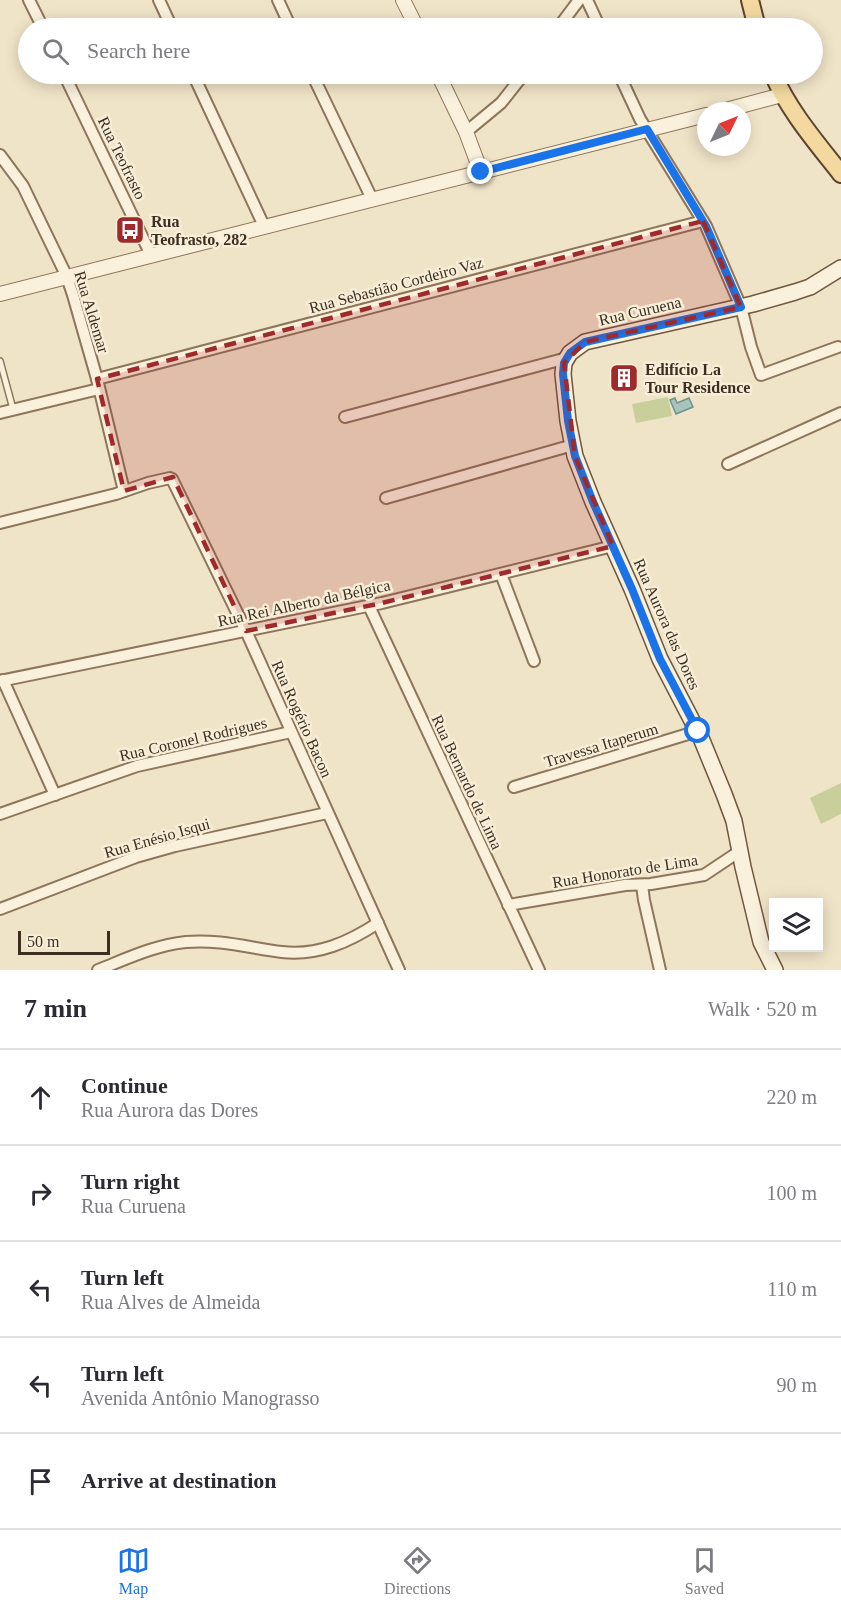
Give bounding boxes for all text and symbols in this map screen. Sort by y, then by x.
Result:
search box [18,18,823,84]
icon: search [39,35,72,68]
text: Search here [87,38,190,63]
north arrow [697,102,751,156]
street label: Rua Teofrasto [95,114,149,202]
route end [467,158,493,184]
place label: Rua Teofrasto, 282 [151,213,247,248]
bus stop icon: Rua Teofrasto, 282 [114,214,146,246]
street label: Rua Sebastião Cordeiro Vaz [307,254,485,316]
street label: Rua Aldemar [71,269,113,356]
street label: Rua Curuena [597,293,683,329]
place label: Edifício La Tour Residence [645,361,750,396]
building icon: Edifício La Tour Residence [608,362,640,394]
street label: Rua Aurora das Dores [630,556,704,692]
street label: Rua Rei Alberto da Bélgica [216,576,392,631]
street label: Rua Rogério Bacon [268,658,335,781]
street label: Rua Bernardo de Lima [428,712,506,852]
street label: Rua Coronel Rodrigues [117,714,269,765]
route start [684,717,710,743]
street label: Travessa Itaperum [542,719,661,771]
street label: Rua Enésio Isqui [102,815,213,862]
street label: Rua Honorato de Lima [551,851,699,891]
map controls [769,898,823,952]
button: layers [769,898,823,952]
scale bar [18,928,110,956]
text: 50 m [27,933,59,950]
text: 7 min [24,994,87,1023]
text: Walk · 520 m [708,998,817,1020]
text: Continue [81,1073,168,1098]
icon: ahead [24,1081,57,1114]
text: 220 m [766,1086,817,1108]
text: Rua Aurora das Dores [81,1099,258,1121]
text: Turn right [81,1169,180,1194]
icon: right [24,1177,57,1210]
text: 100 m [766,1182,817,1204]
text: Rua Curuena [81,1195,186,1217]
text: Turn left [81,1265,164,1290]
icon: left [24,1273,57,1306]
text: 110 m [767,1278,817,1300]
text: Rua Alves de Almeida [81,1291,260,1313]
text: Turn left [81,1361,164,1386]
icon: left [24,1369,57,1402]
text: 90 m [776,1374,817,1396]
text: Avenida Antônio Manograsso [81,1387,320,1409]
icon: arrive [24,1465,57,1498]
text: Arrive at destination [81,1468,277,1493]
tab: Map [117,1544,150,1598]
tab: Directions [384,1544,451,1598]
tab: Saved [685,1544,724,1598]

